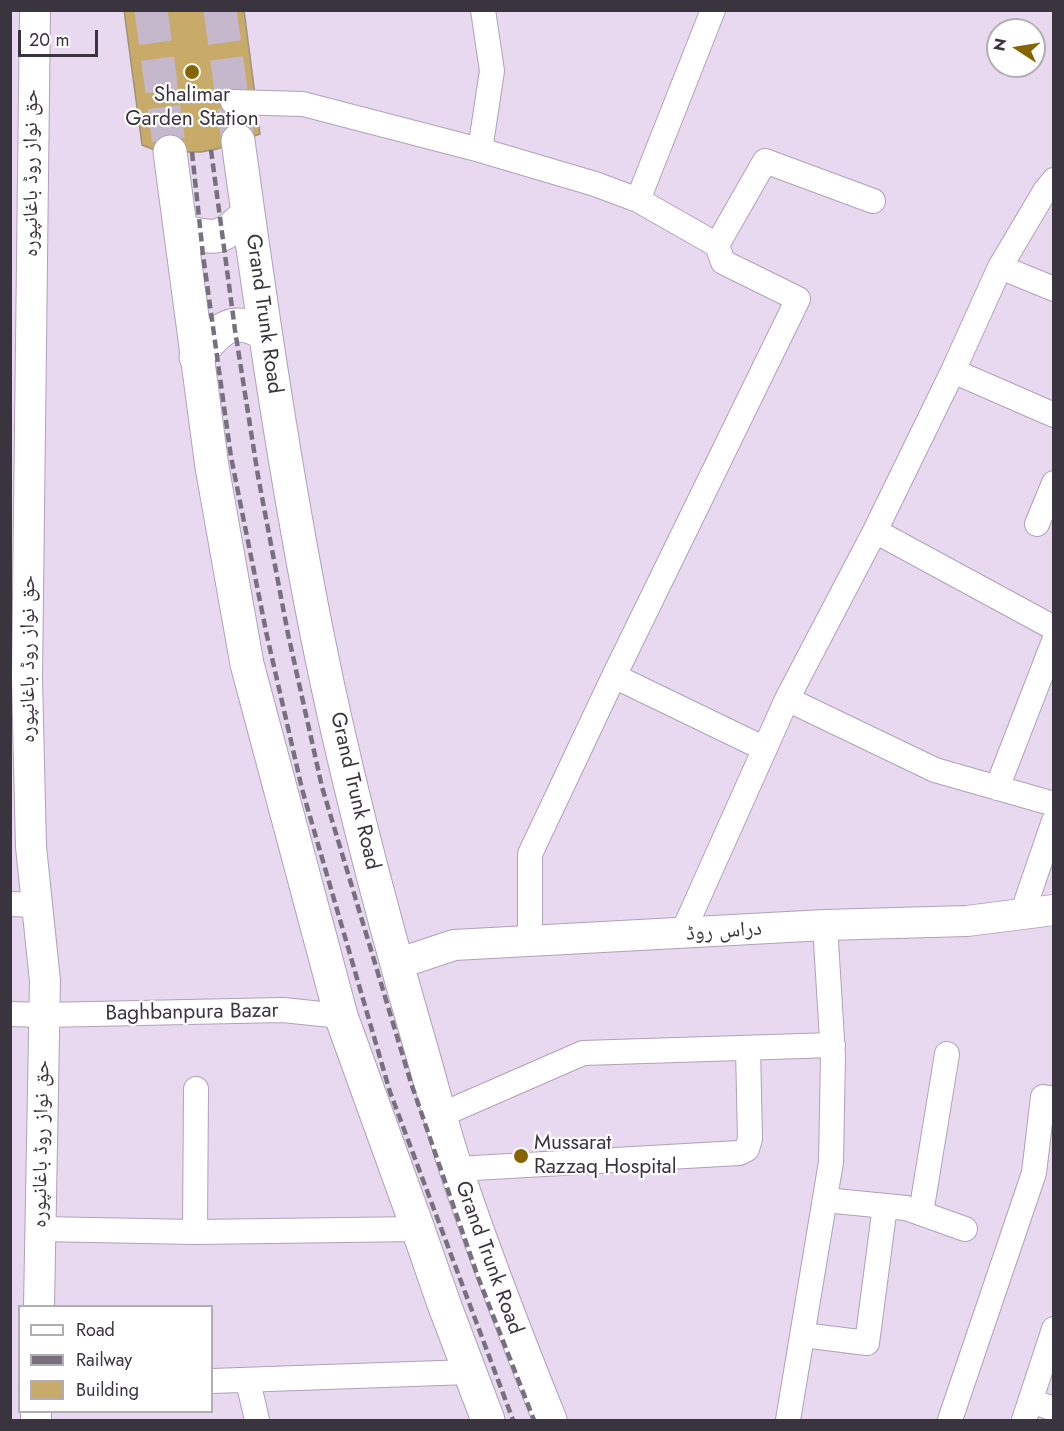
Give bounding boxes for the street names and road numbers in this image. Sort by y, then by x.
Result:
street label: حق نواز روڈ باغانپورہ [19,89,45,257]
street label: Grand Trunk Road [239,233,287,395]
street label: حق نواز روڈ باغانپورہ [16,575,42,743]
street label: Grand Trunk Road [324,710,384,872]
street label: دراس روڈ [685,917,763,947]
street label: Baghbanpura Bazar [105,999,279,1027]
street label: حق نواز روڈ باغانپورہ [28,1060,56,1228]
street label: Grand Trunk Road [449,1178,527,1338]

